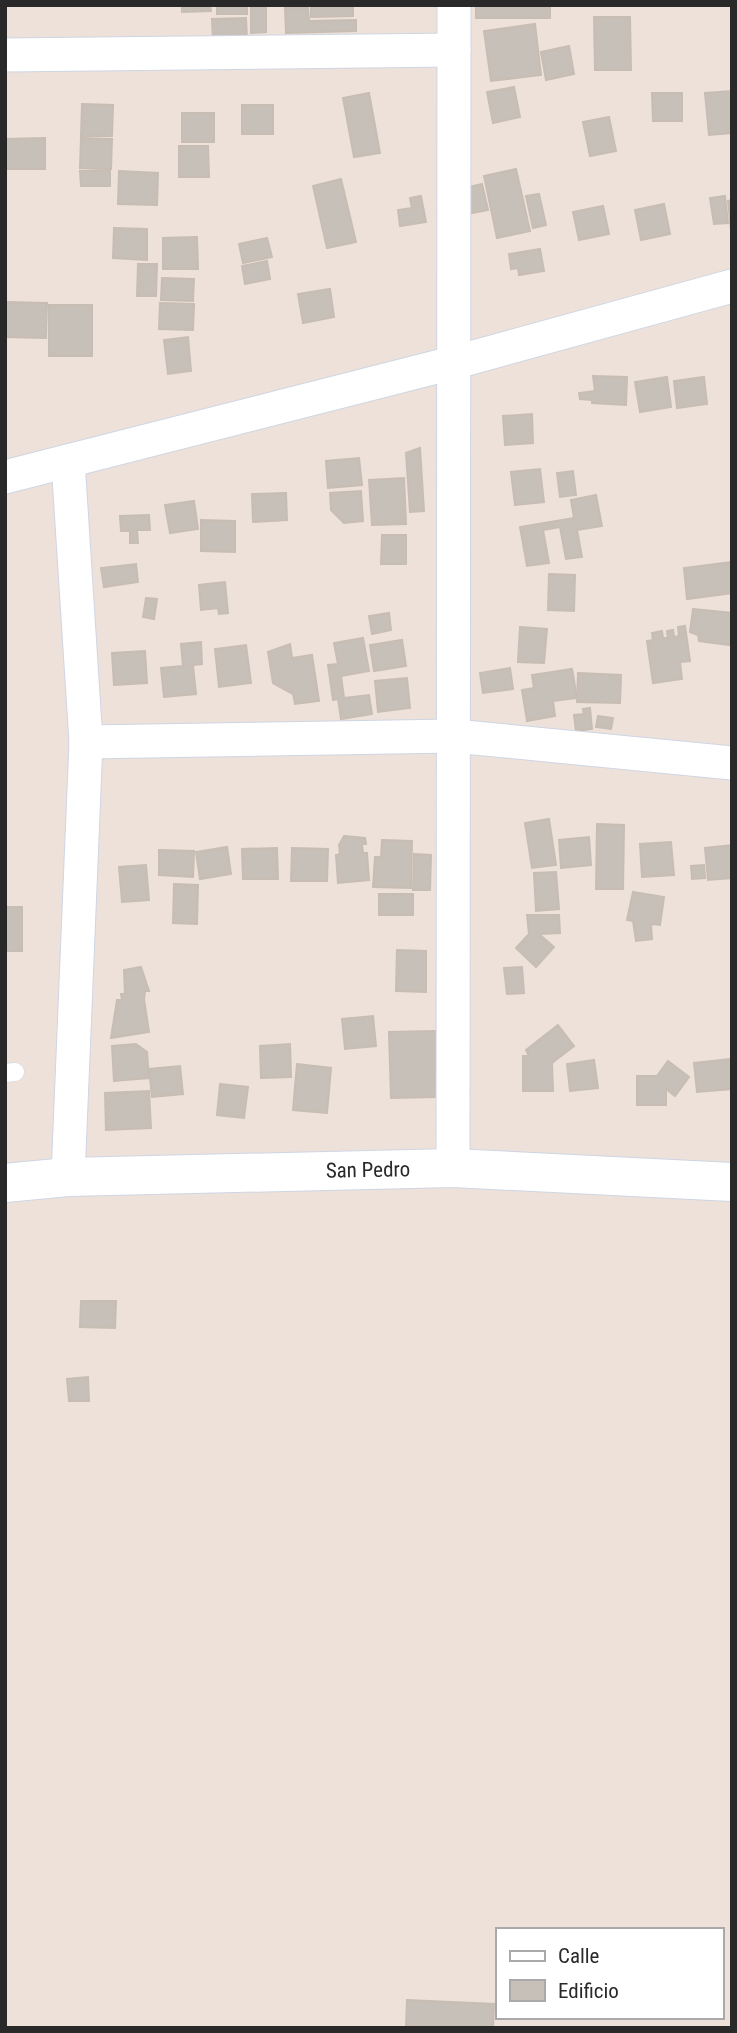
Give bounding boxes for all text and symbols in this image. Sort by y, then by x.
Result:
street label: San Pedro [326,1157,410,1183]
legend [496,1928,723,2019]
text: Calle [558,1944,600,1968]
text: Edificio [558,1979,619,2003]

